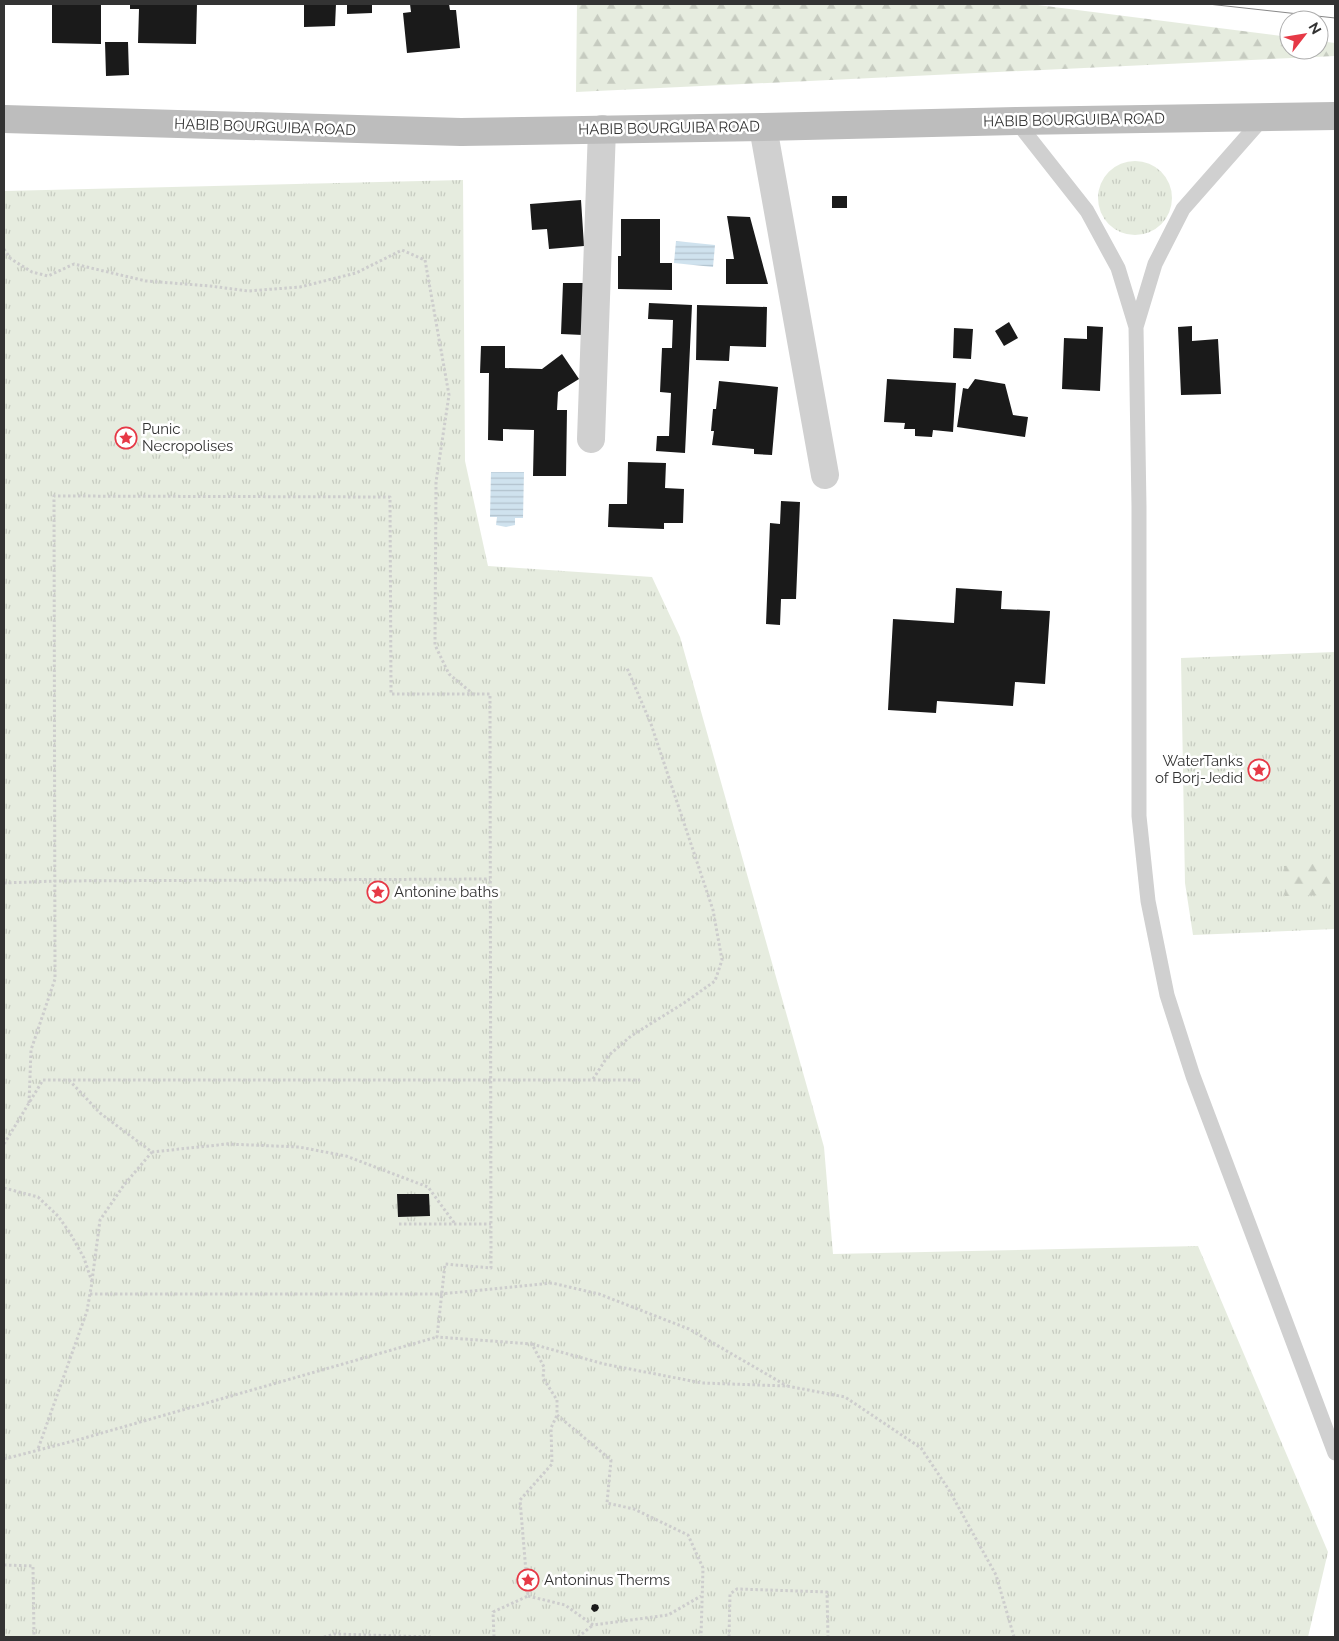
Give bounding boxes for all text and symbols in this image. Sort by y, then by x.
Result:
north arrow [1279,10,1329,60]
text: N [1306,20,1325,37]
street label: HABIB BOURGUIBA ROAD [983,109,1165,131]
street label: HABIB BOURGUIBA ROAD [174,115,356,139]
street label: HABIB BOURGUIBA ROAD [578,117,760,139]
place label: Punic Necropolises [142,420,233,455]
place icon: Punic Necropolises [114,426,138,450]
place label: WaterTanks of Borj-Jedid [1155,752,1243,787]
place icon: WaterTanks of Borj-Jedid [1247,758,1271,782]
place icon: Antonine baths [366,880,390,904]
place label: Antonine baths [394,883,498,901]
place icon: Antoninus Therms [516,1568,540,1592]
place label: Antoninus Therms [544,1571,670,1589]

